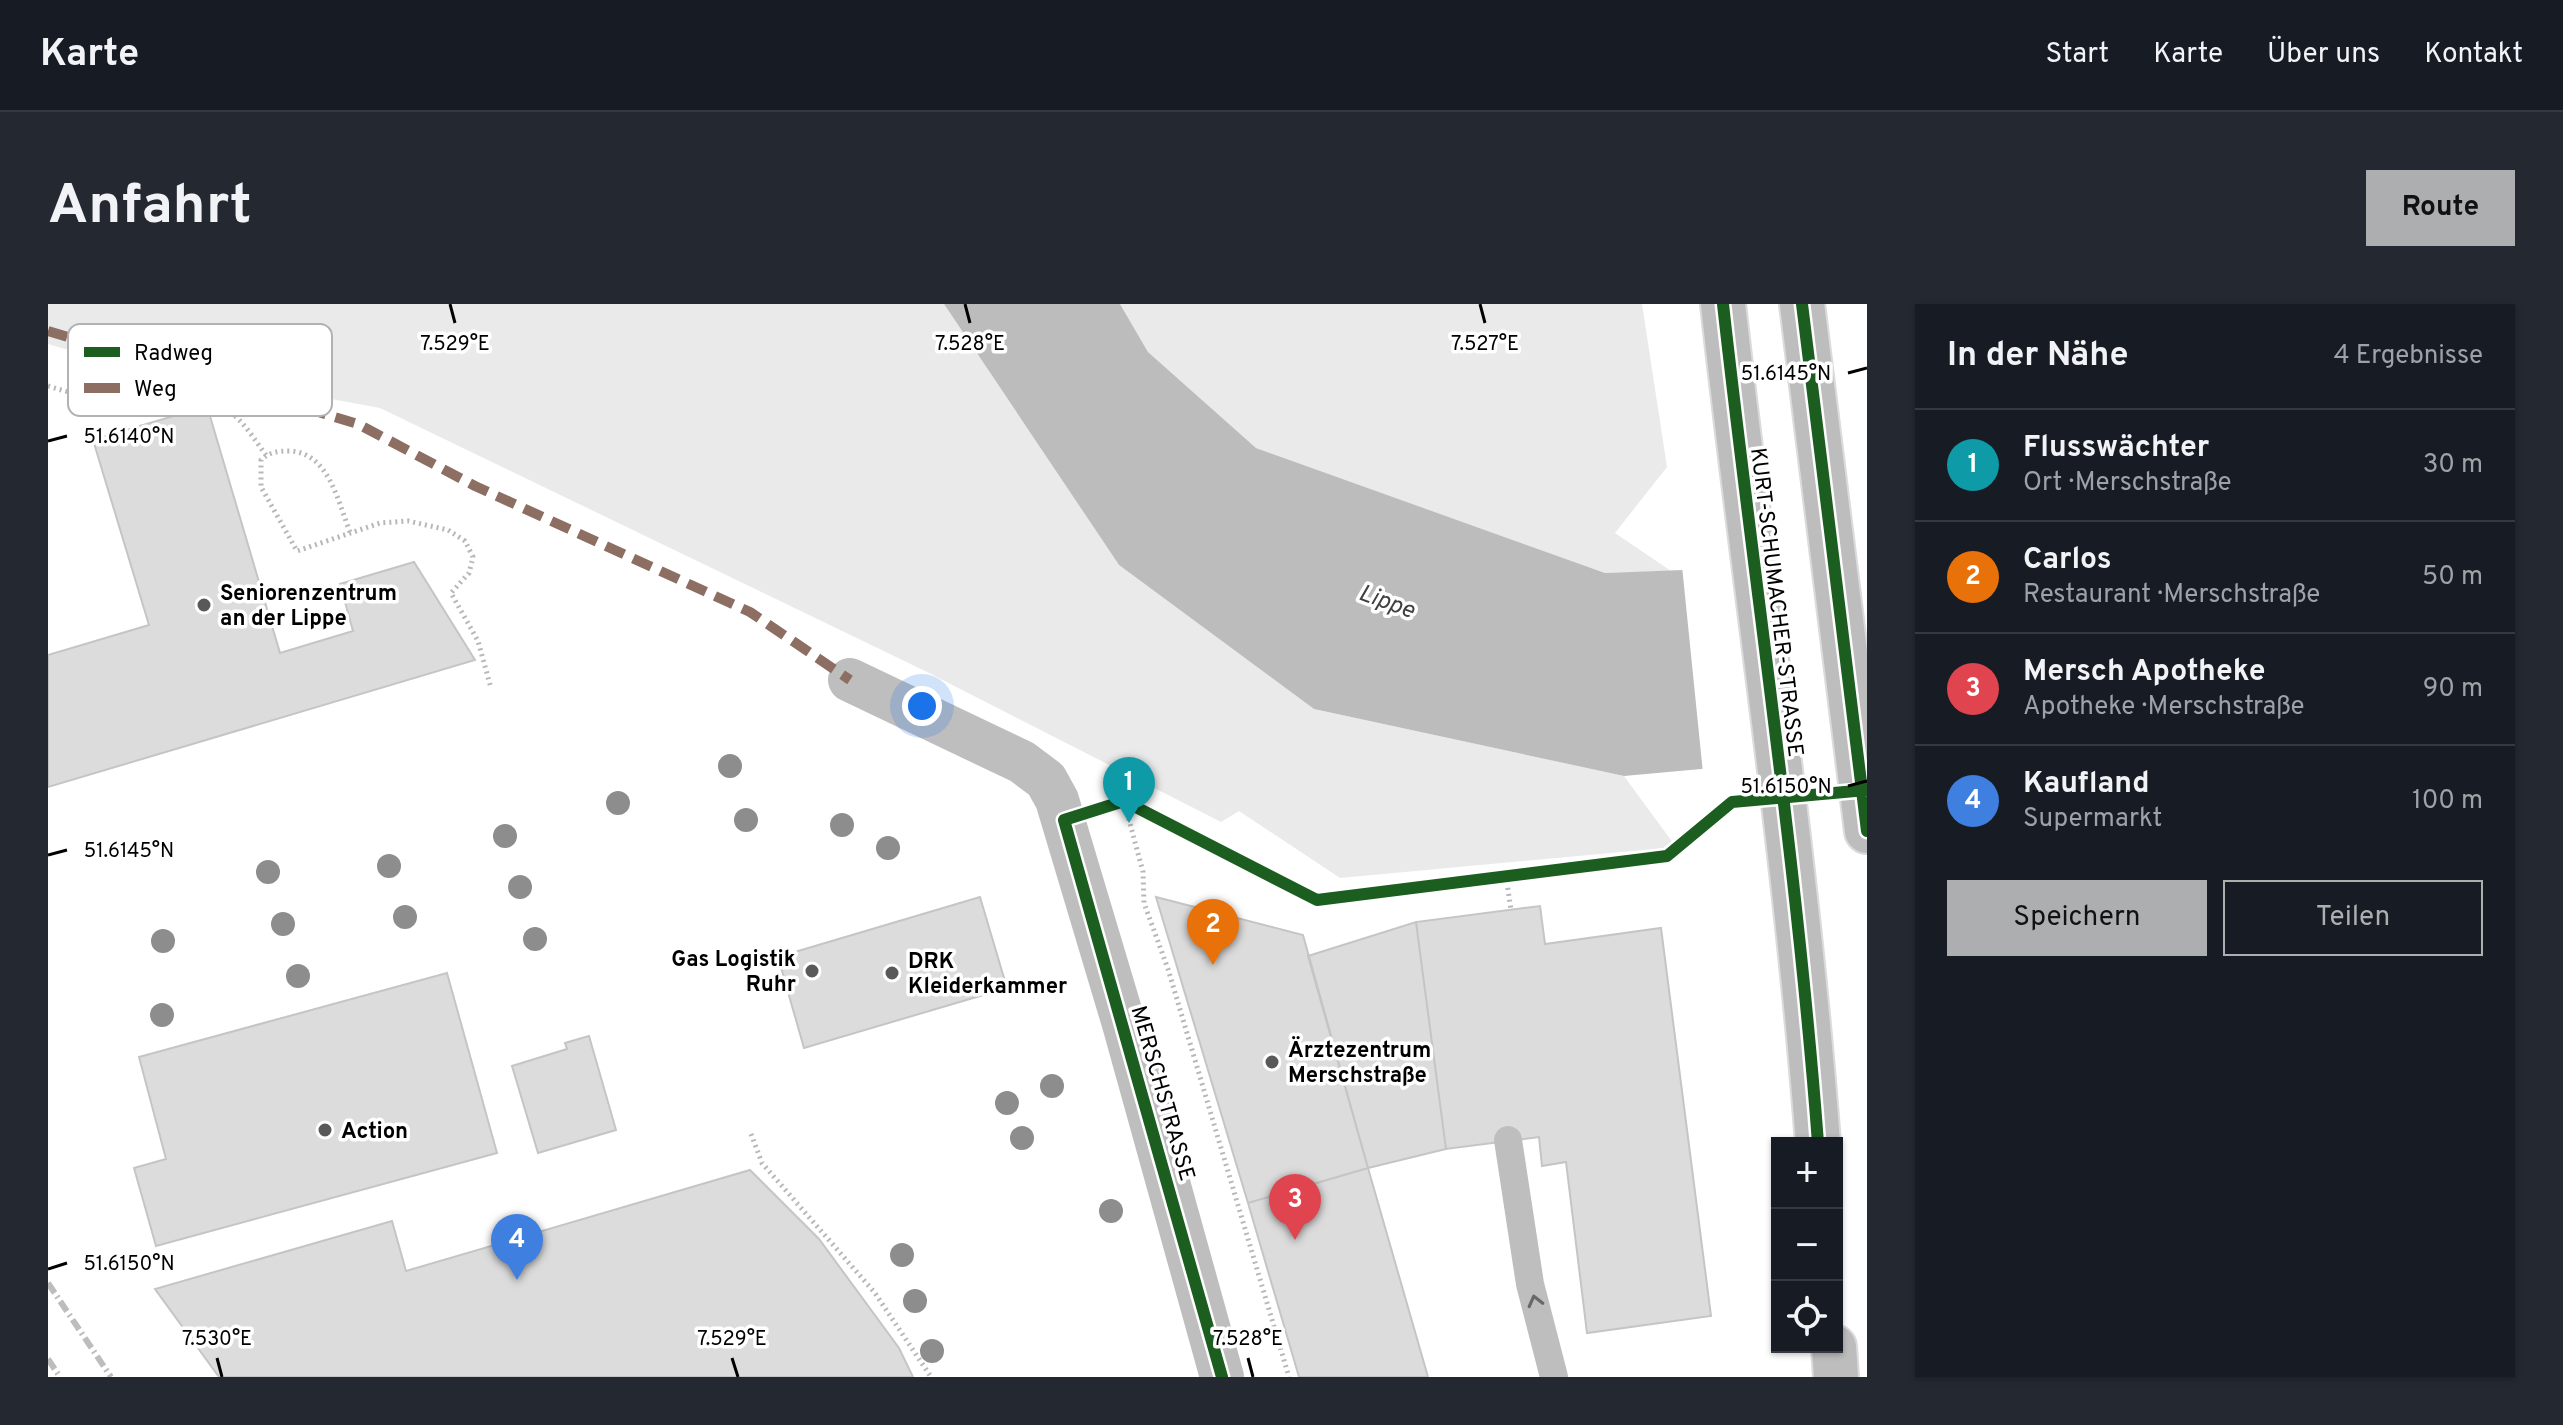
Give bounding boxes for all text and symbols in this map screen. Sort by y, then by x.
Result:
text: Karte [40,31,139,80]
text: Start [2045,37,2109,73]
text: Karte [2153,37,2223,73]
text: Über uns [2267,37,2380,73]
text: Kontakt [2424,37,2523,73]
button: Route [2366,170,2515,246]
text: Anfahrt [48,173,252,243]
legend [68,324,332,416]
text: 7.529°E [420,332,490,358]
text: 7.528°E [935,332,1005,358]
text: 7.527°E [1451,332,1519,358]
text: In der Nähe [1947,335,2129,378]
text: 4 Ergebnisse [2333,340,2483,373]
text: Radweg [134,341,213,368]
text: 51.6145°N [1741,362,1831,388]
text: Weg [134,377,177,404]
text: 51.6140°N [84,425,174,451]
text: Flusswächter [2023,430,2209,467]
street label: KURT-SCHUMACHER-STRASSE [1743,446,1808,758]
text: 1 [1968,449,1978,482]
text: 30 m [2423,449,2483,482]
text: Ort · Merschstraße [2023,467,2232,500]
text: Carlos [2023,542,2112,579]
text: 2 [1965,561,1981,594]
text: 50 m [2422,561,2483,594]
water label: Lippe [1354,579,1419,627]
text: Restaurant · Merschstraße [2023,579,2320,612]
place label: Seniorenzentrum an der Lippe [220,581,397,633]
marker: Seniorenzentrum an der Lippe [195,596,213,614]
text: Mersch Apotheke [2023,654,2265,691]
text: 3 [1965,673,1981,706]
text: 90 m [2423,673,2483,706]
your location [902,686,942,726]
text: Apotheke · Merschstraße [2023,691,2305,724]
pin: 1 [1103,757,1155,823]
text: Kaufland [2023,766,2150,803]
text: 51.6150°N [1740,775,1832,801]
text: 4 [1965,785,1981,818]
text: 100 m [2412,785,2483,818]
text: Supermarkt [2023,803,2162,836]
text: 51.6145°N [84,839,174,865]
button: Speichern [1947,880,2207,956]
button: Teilen [2223,880,2483,956]
pin: 2 [1187,899,1239,965]
place label: Gas Logistik Ruhr [671,947,796,999]
place label: DRK Kleiderkammer [908,949,1067,1001]
marker: Gas Logistik Ruhr [803,962,821,980]
marker: DRK Kleiderkammer [883,964,901,982]
street label: MERSCHSTRASSE [1124,1003,1200,1184]
place label: Ärztezentrum Merschstraße [1288,1036,1431,1090]
marker: Ärztezentrum Merschstraße [1263,1053,1281,1071]
place label: Action [341,1119,408,1146]
marker: Action [316,1121,334,1139]
map controls [1771,1137,1843,1353]
button: + [1771,1137,1843,1209]
pin: 3 [1269,1174,1321,1240]
button: − [1771,1209,1843,1281]
pin: 4 [491,1214,543,1280]
text: 51.6150°N [83,1252,175,1278]
button: locate [1771,1281,1843,1353]
one-way arrow [1527,1295,1544,1309]
text: 7.530°E [182,1327,252,1353]
text: 7.529°E [697,1327,767,1353]
text: 7.528°E [1213,1327,1283,1353]

